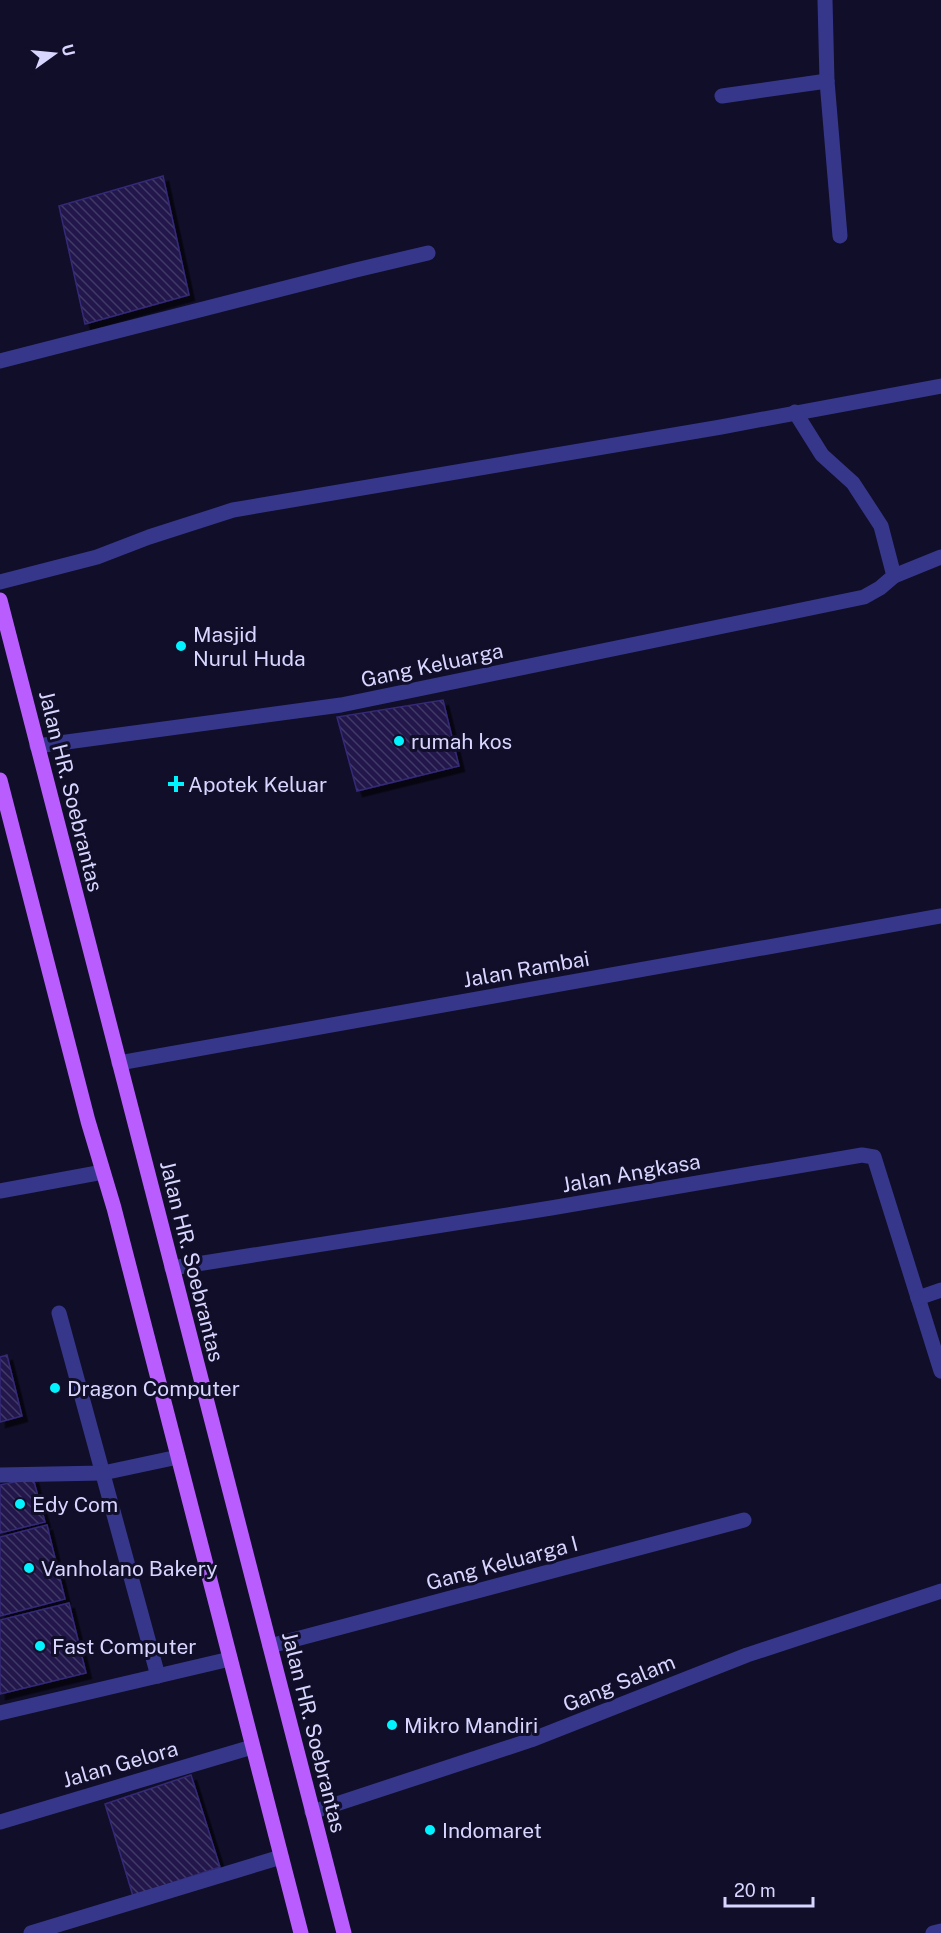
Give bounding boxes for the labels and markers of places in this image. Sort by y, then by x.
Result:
place label: Masjid Nurul Huda [193,622,306,671]
marker: Masjid Nurul Huda [174,639,188,653]
place label: rumah kos [411,729,512,754]
marker: rumah kos [392,734,406,748]
place label: Apotek Keluar [188,772,327,797]
marker: Apotek Keluar [169,777,183,791]
place label: Dragon Computer [67,1376,240,1401]
marker: Dragon Computer [48,1381,62,1395]
place label: Edy Com [32,1492,118,1517]
marker: Edy Com [13,1497,27,1511]
place label: Vanholano Bakery [41,1556,217,1581]
marker: Vanholano Bakery [22,1561,36,1575]
place label: Fast Computer [52,1634,197,1659]
marker: Fast Computer [33,1639,47,1653]
place label: Mikro Mandiri [404,1713,538,1738]
marker: Mikro Mandiri [385,1718,399,1732]
place label: Indomaret [442,1818,542,1843]
marker: Indomaret [423,1823,437,1837]

